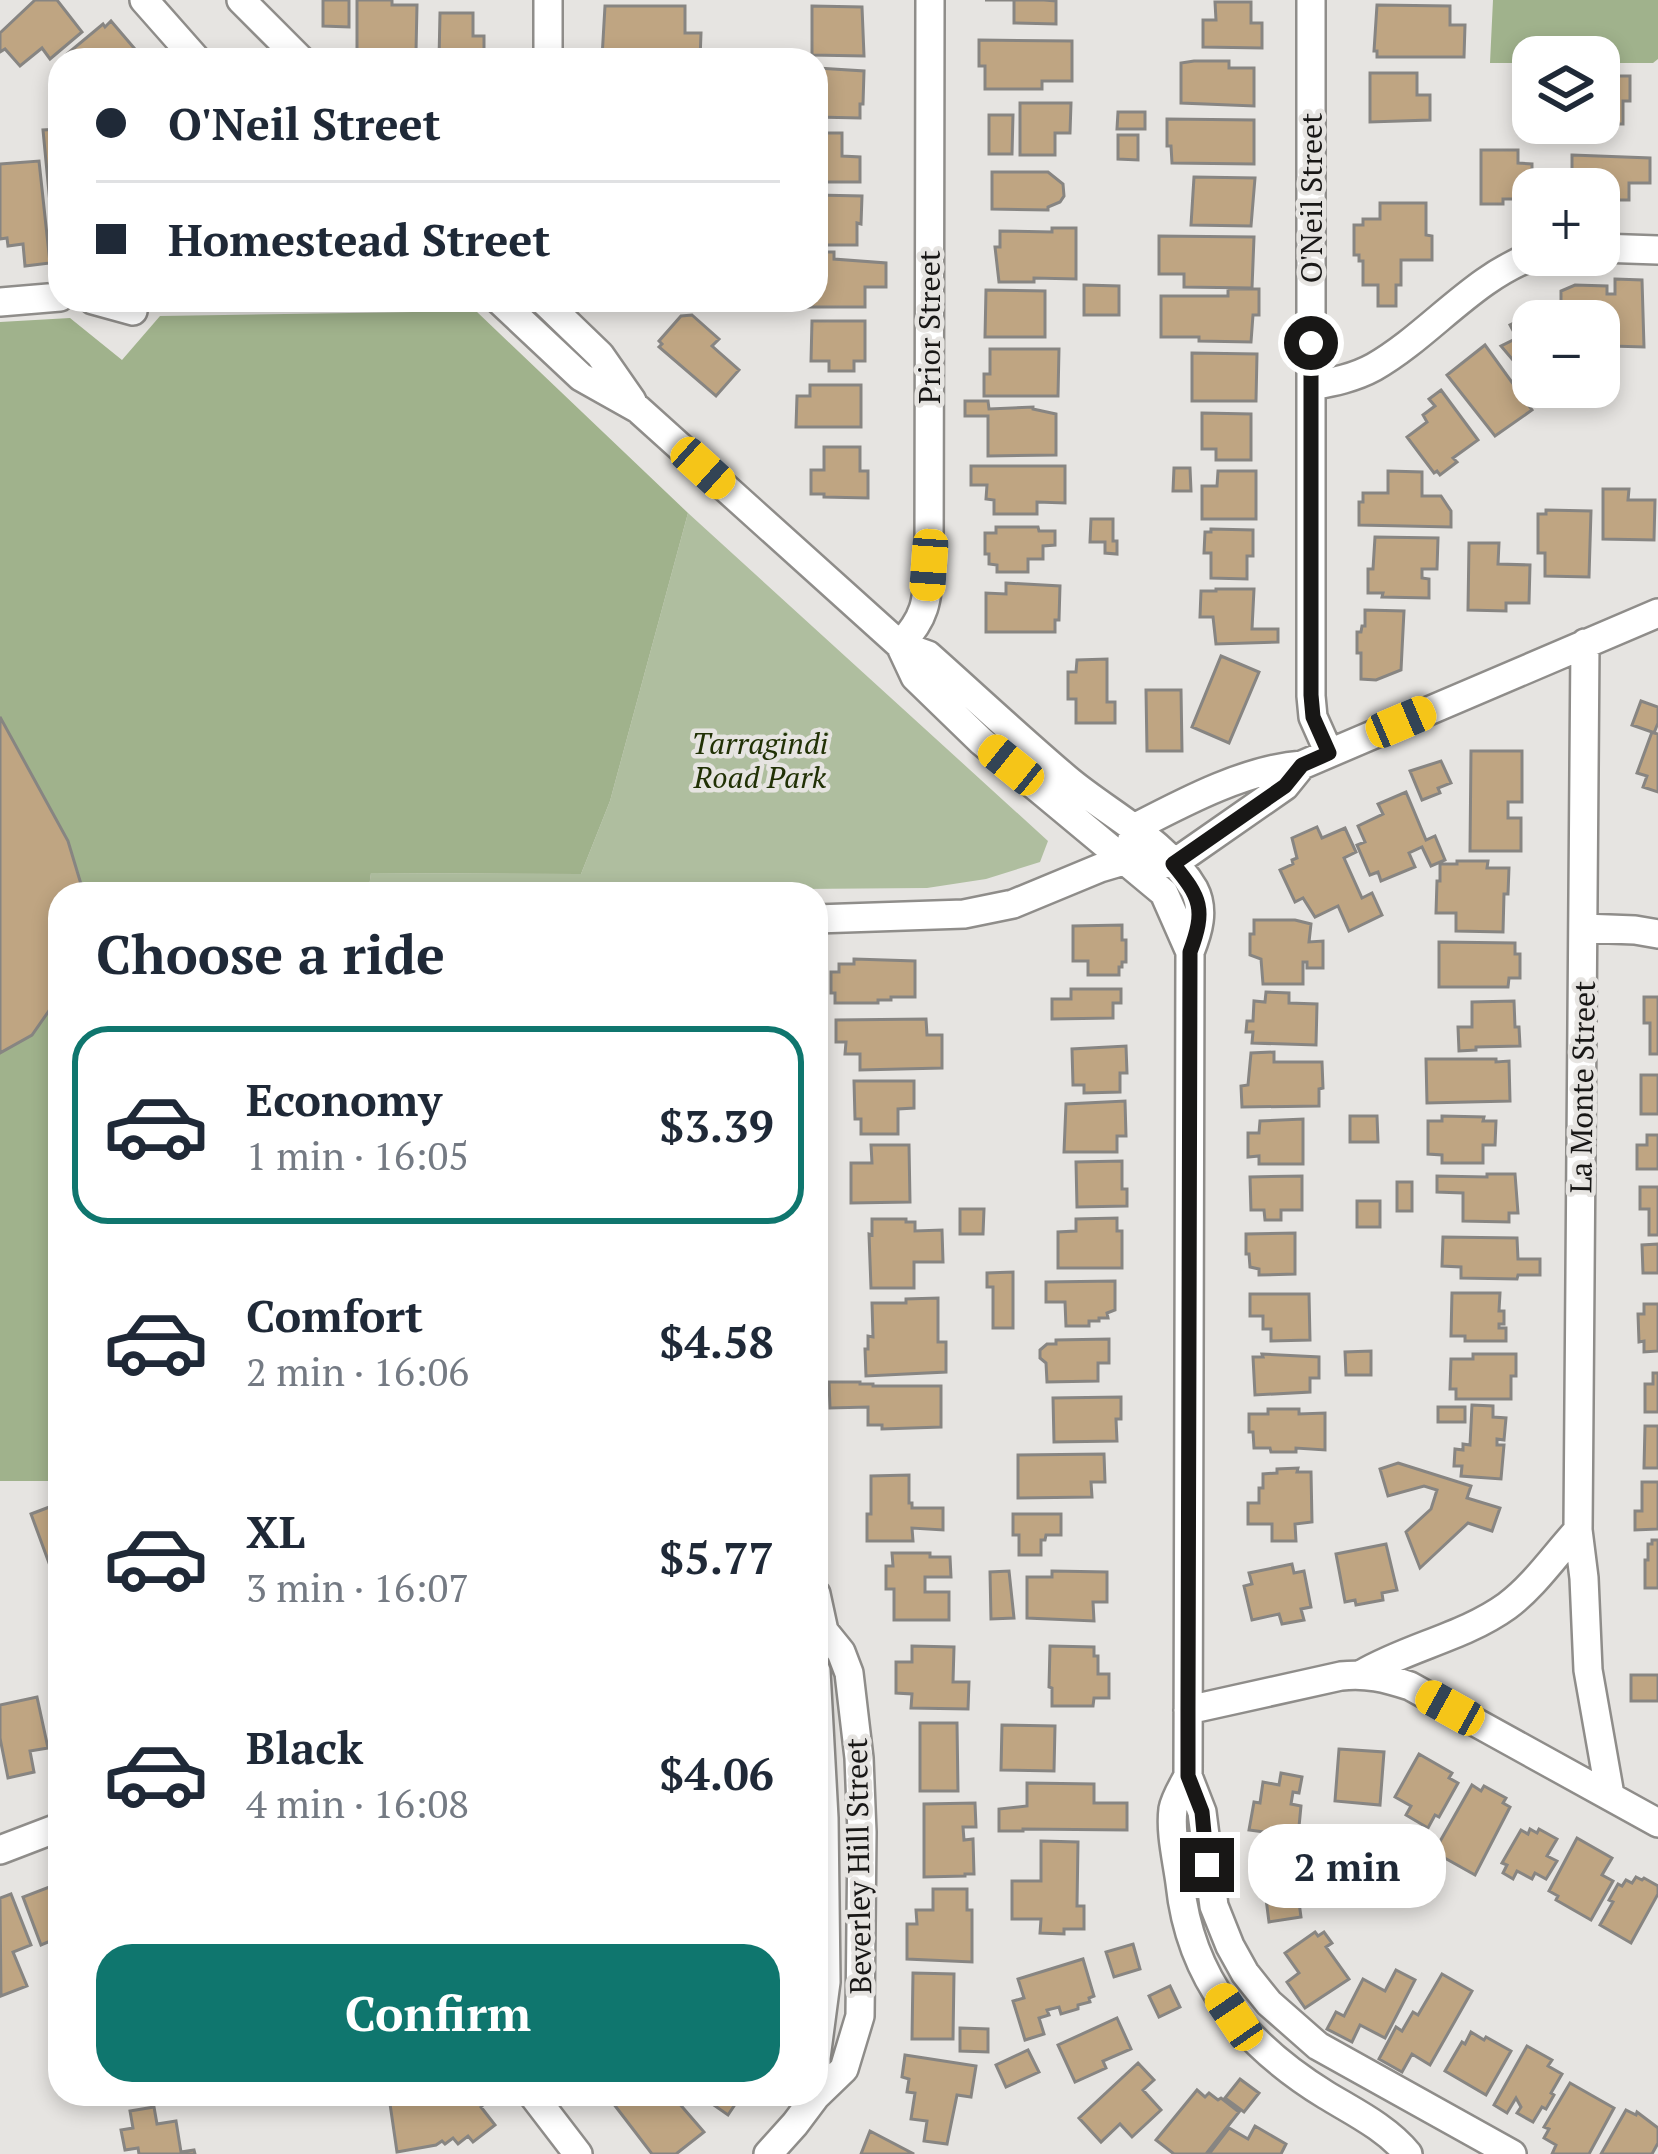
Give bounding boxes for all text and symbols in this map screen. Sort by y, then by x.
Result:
map controls [1512,36,1620,408]
button: layers [1512,36,1620,144]
text: O'Neil Street [168,93,441,153]
street label: O'Neil Street [1291,113,1331,283]
button: + [1512,168,1620,276]
text: Homestead Street [168,209,550,269]
street label: Prior Street [909,250,949,404]
button: − [1512,300,1620,408]
route start [1284,316,1338,370]
car [664,431,742,505]
car [909,528,949,602]
car [1361,691,1441,753]
park label: Tarragindi Road Park [692,723,829,797]
car [972,728,1050,802]
text: Choose a ride [96,918,445,989]
street label: La Monte Street [1560,980,1604,1194]
text: Economy [246,1069,442,1129]
icon: car [102,1071,210,1179]
text: $3.39 [659,1095,774,1155]
text: 1 min · 16:05 [246,1129,469,1181]
text: Comfort [246,1285,423,1345]
icon: car [102,1287,210,1395]
text: $4.58 [659,1311,774,1371]
text: 2 min · 16:06 [246,1345,469,1397]
text: XL [246,1501,305,1561]
icon: car [102,1503,210,1611]
text: $5.77 [659,1527,774,1587]
text: 3 min · 16:07 [246,1561,469,1613]
car [1410,1675,1490,1741]
text: Black [246,1717,363,1777]
icon: car [102,1719,210,1827]
street label: Beverley Hill Street [836,1737,880,1995]
text: $4.06 [659,1743,774,1803]
text: 4 min · 16:08 [246,1777,469,1829]
callout: 2 min [1249,1823,1447,1907]
route end [1180,1838,1234,1892]
text: 2 min [1294,1840,1400,1892]
button: Confirm [96,1944,780,2082]
car [1199,1977,1269,2057]

